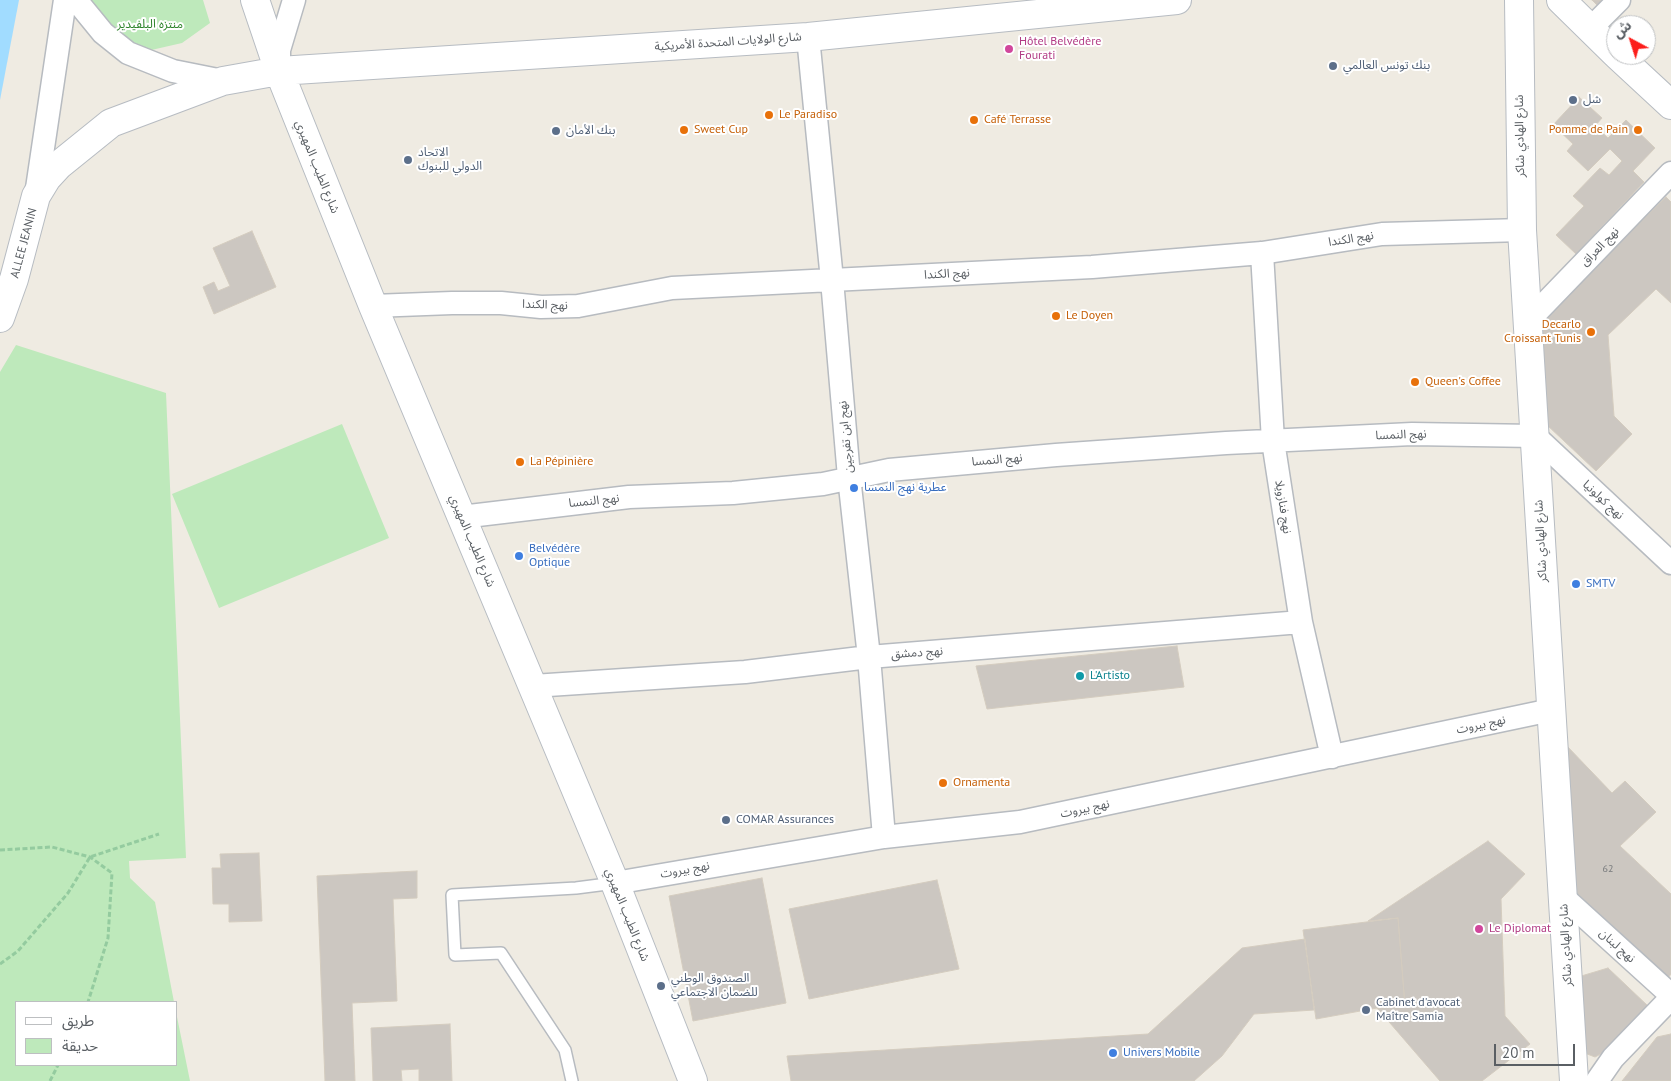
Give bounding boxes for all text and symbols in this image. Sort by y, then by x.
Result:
north arrow [1606,15,1656,65]
text: ش [1609,16,1635,42]
park label: منتزه البلفيدير [117,18,183,32]
street label: شارع الولايات المتحدة الأمريكية [654,30,802,54]
place label: Hôtel Belvédère Fourati [1019,35,1101,63]
marker: Hôtel Belvédère Fourati [1003,43,1015,55]
place label: بنك تونس العالمي [1343,59,1430,73]
marker: بنك تونس العالمي [1327,60,1339,72]
place label: شل [1583,93,1601,107]
street label: شارع الهادي شاكر [1512,94,1528,178]
marker: شل [1567,94,1579,106]
place label: Le Paradiso [779,108,837,122]
marker: Le Paradiso [763,109,775,121]
place label: Café Terrasse [984,113,1051,127]
marker: Café Terrasse [968,114,980,126]
street label: شارع الطيب المهيري [292,118,342,216]
place label: Sweet Cup [694,123,748,137]
place label: Pomme de Pain [1549,123,1628,137]
place label: بنك الأمان [566,124,615,138]
marker: Sweet Cup [678,124,690,136]
marker: Pomme de Pain [1632,124,1644,136]
marker: بنك الأمان [550,125,562,137]
place label: الاتحاد الدولي للبنوك [418,146,482,174]
marker: الاتحاد الدولي للبنوك [402,154,414,166]
street label: ALLEE JEANIN [8,206,40,280]
street label: نهج العراق [1578,224,1622,270]
street label: نهج الكندا [1327,228,1375,250]
street label: نهج الكندا [924,266,970,282]
street label: نهج الكندا [522,297,568,313]
place label: Le Doyen [1066,309,1113,323]
marker: Le Doyen [1050,310,1062,322]
place label: Decarlo Croissant Tunis [1504,318,1581,346]
marker: Decarlo Croissant Tunis [1585,326,1597,338]
place label: Queen's Coffee [1425,375,1501,389]
marker: Queen's Coffee [1409,376,1421,388]
street label: نهج ابن تفرجين [836,400,856,474]
street label: نهج النمسا [1375,427,1427,443]
street label: نهج النمسا [971,451,1023,469]
place label: La Pépinière [530,455,593,469]
marker: La Pépinière [514,456,526,468]
street label: نهج كولونيا [1579,477,1627,523]
street label: نهج فنازويلا [1272,479,1294,535]
place label: عطرية نهج النمسا [864,481,947,495]
marker: عطرية نهج النمسا [848,482,860,494]
street label: نهج النمسا [568,491,620,511]
street label: شارع الطيب المهيري [446,493,498,589]
street label: شارع الهادي شاكر [1532,499,1550,583]
place label: Belvédère Optique [529,542,580,570]
marker: Belvédère Optique [513,550,525,562]
place label: SMTV [1586,577,1615,591]
marker: SMTV [1570,578,1582,590]
street label: نهج دمشق [890,644,944,662]
place label: L'Artisto [1090,669,1130,683]
marker: L'Artisto [1074,670,1086,682]
street label: نهج بيروت [1455,713,1507,737]
place label: Ornamenta [953,776,1010,790]
marker: Ornamenta [937,777,949,789]
street label: نهج بيروت [1059,797,1111,821]
place label: COMAR Assurances [736,813,834,827]
marker: COMAR Assurances [720,814,732,826]
street label: نهج بيروت [659,859,711,881]
house number: 62 [1603,863,1613,875]
street label: شارع الطيب المهيري [602,866,652,964]
street label: شارع الهادي شاكر [1557,903,1575,987]
place label: Le Diplomat [1489,922,1551,936]
marker: Le Diplomat [1473,923,1485,935]
street label: نهج لبنان [1596,926,1638,966]
place label: الصندوق الوطني للضمان الاجتماعي [671,972,758,1000]
marker: الصندوق الوطني للضمان الاجتماعي [655,980,667,992]
place label: Cabinet d'avocat Maître Samia [1376,996,1460,1024]
legend [15,1001,178,1066]
marker: Cabinet d'avocat Maître Samia [1360,1004,1372,1016]
text: طريق [62,1011,94,1030]
scale bar [1496,1034,1577,1066]
text: حديقة [62,1036,98,1055]
text: 20 m [1502,1043,1535,1062]
place label: Univers Mobile [1123,1046,1200,1060]
marker: Univers Mobile [1107,1047,1119,1059]

